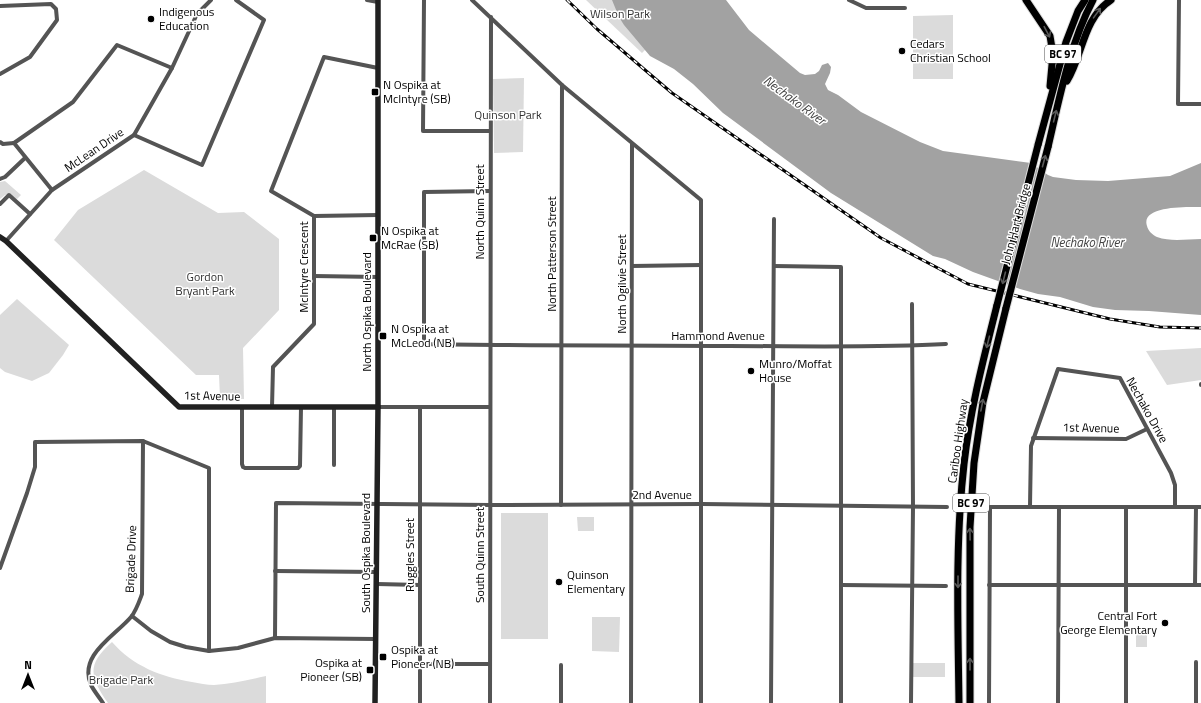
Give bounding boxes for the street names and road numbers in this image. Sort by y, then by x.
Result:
road number: BC 97 [1045,45,1081,63]
street label: McLean Drive [60,123,127,177]
street label: North Quinn Street [470,164,489,260]
street label: John Hart Bridge [996,181,1035,266]
street label: North Patterson Street [542,195,561,312]
street label: McIntyre Crescent [294,221,313,313]
street label: North Ogilvie Street [612,234,631,334]
street label: North Ospika Boulevard [357,252,376,372]
street label: Hammond Avenue [671,326,765,345]
street label: Nechako Drive [1122,373,1173,446]
street label: 1st Avenue [183,386,241,405]
street label: Cariboo Highway [942,397,973,484]
street label: 1st Avenue [1062,418,1120,437]
street label: 2nd Avenue [632,485,692,504]
street label: South Ospika Boulevard [356,493,375,613]
road number: BC 97 [953,494,989,512]
street label: South Quinn Street [470,506,489,603]
street label: Ruggles Street [400,517,419,592]
street label: Brigade Drive [120,525,141,593]

